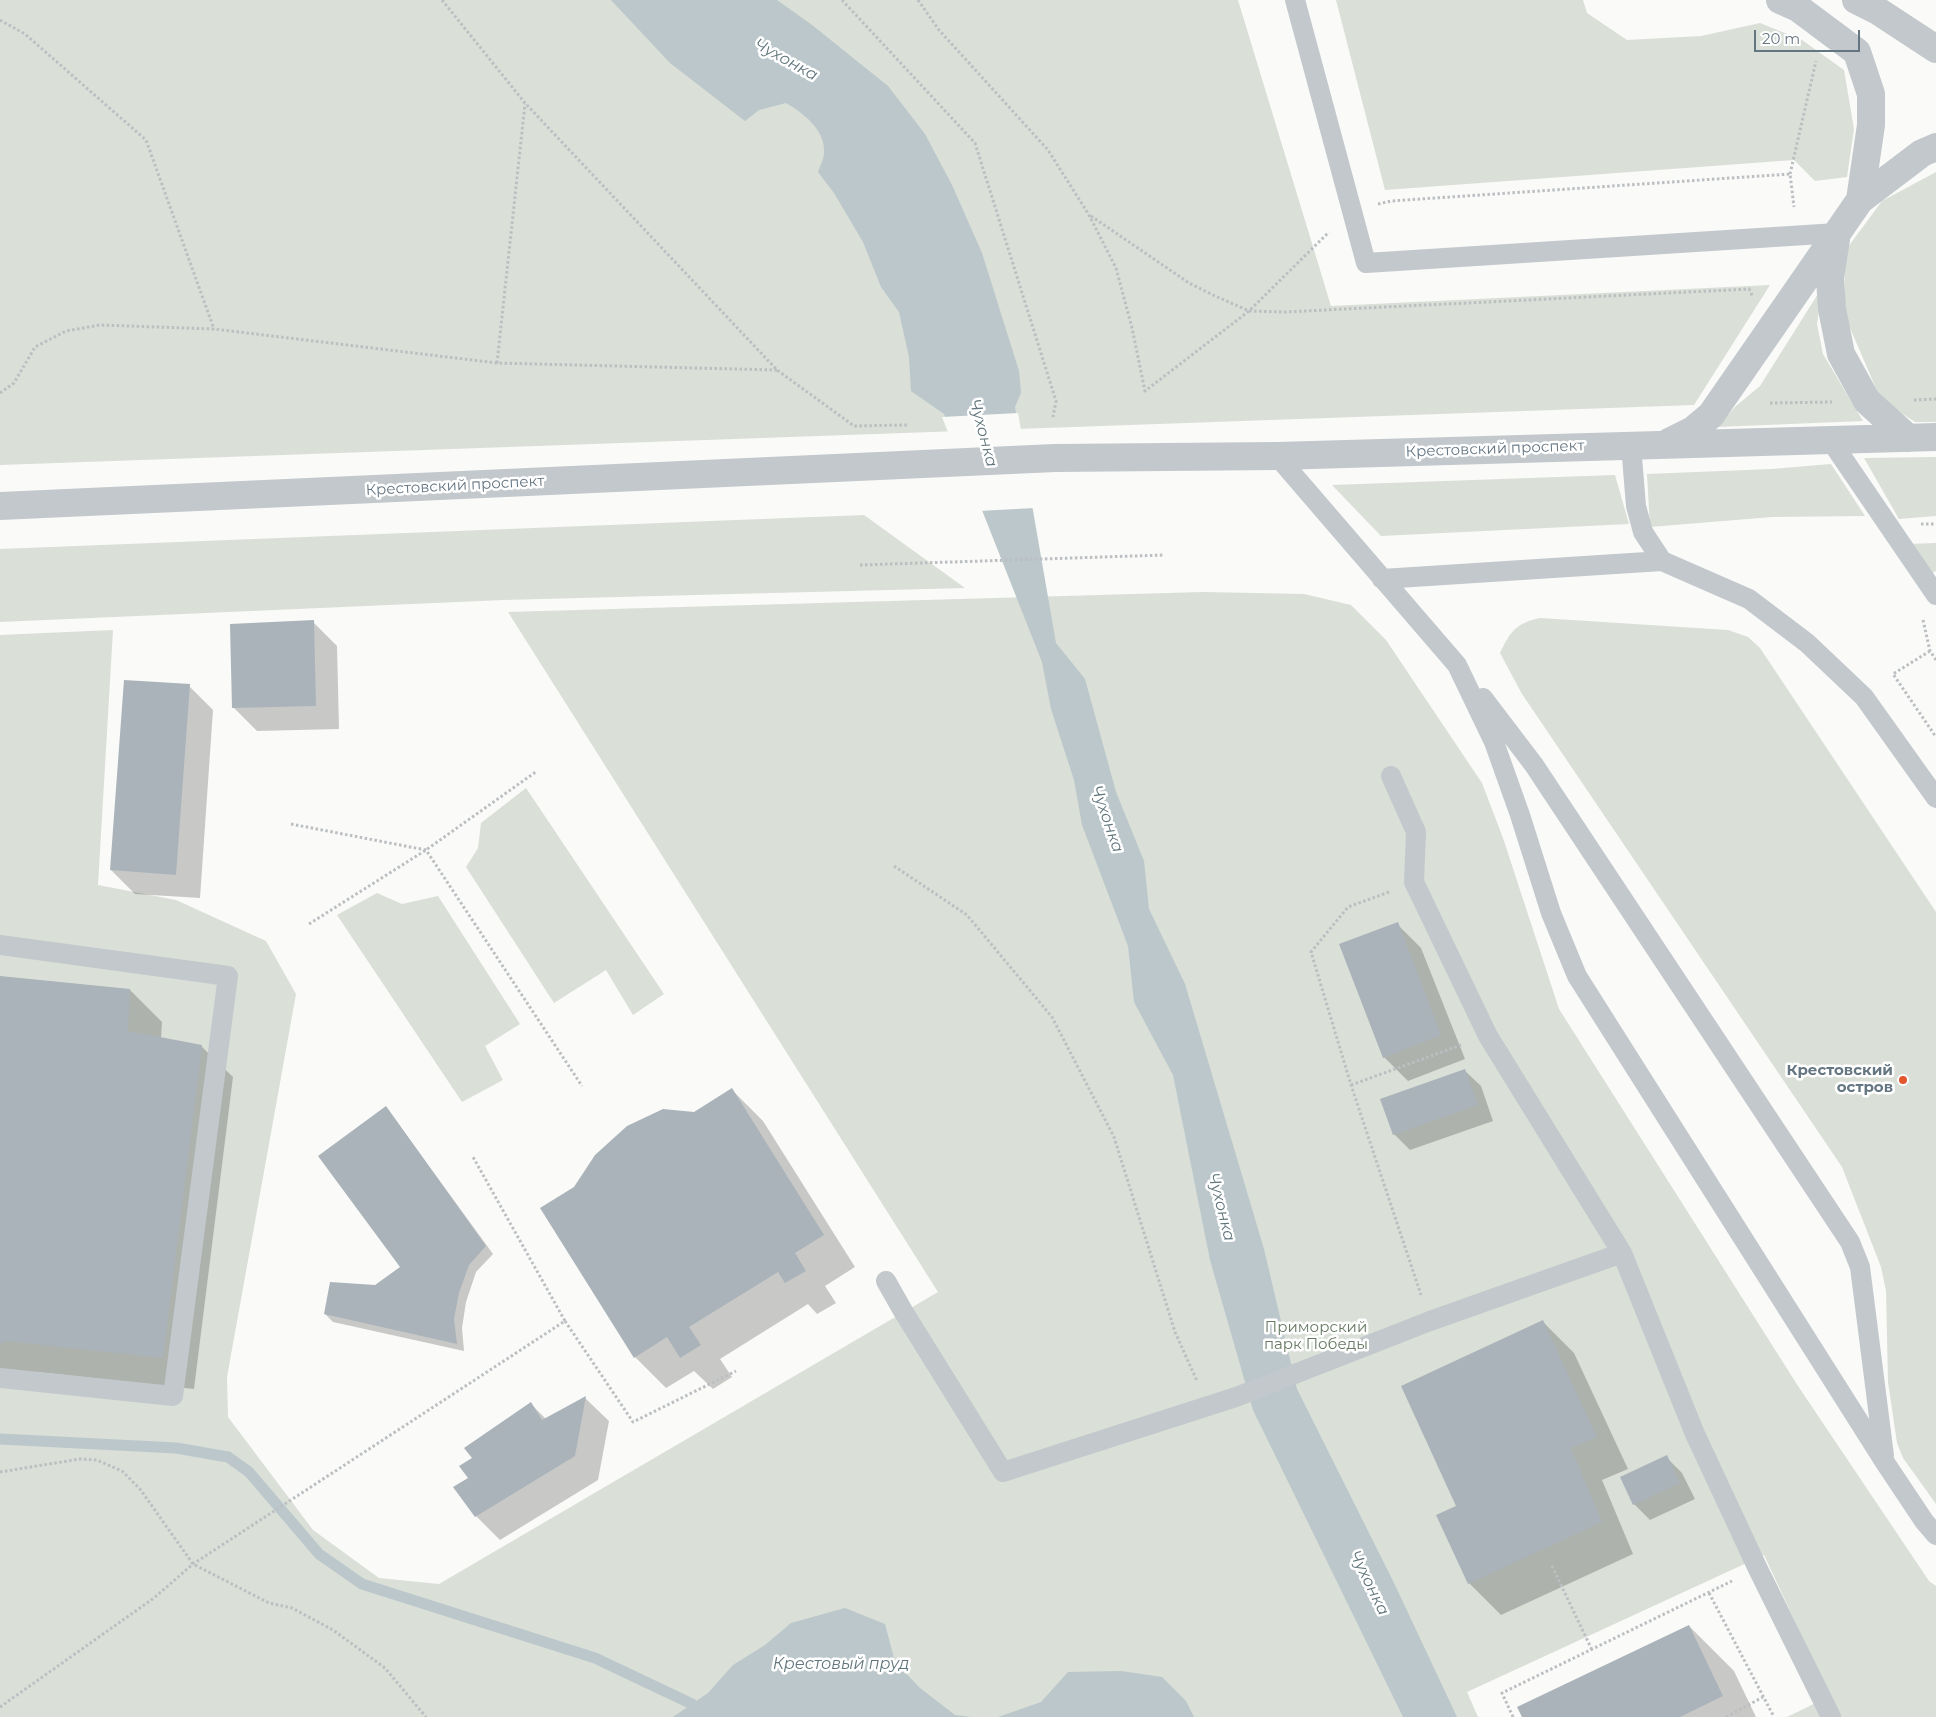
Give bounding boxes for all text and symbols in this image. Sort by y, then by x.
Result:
scale bar [1756,20,1862,52]
text: 20 m [1762,29,1800,48]
water label: Чухонка [751,35,821,85]
water label: Чухонка [965,397,1001,469]
street label: Крестовский проспект [1405,437,1585,461]
street label: Крестовский проспект [365,472,545,500]
water label: Чухонка [1087,783,1127,855]
place label: Крестовский остров [1787,1062,1893,1097]
marker: Крестовский остров [1897,1074,1909,1086]
water label: Чухонка [1203,1171,1239,1243]
park label: Приморский парк Победы [1264,1319,1368,1354]
water label: Чухонка [1345,1548,1393,1618]
water label: Крестовый пруд [773,1654,909,1674]

